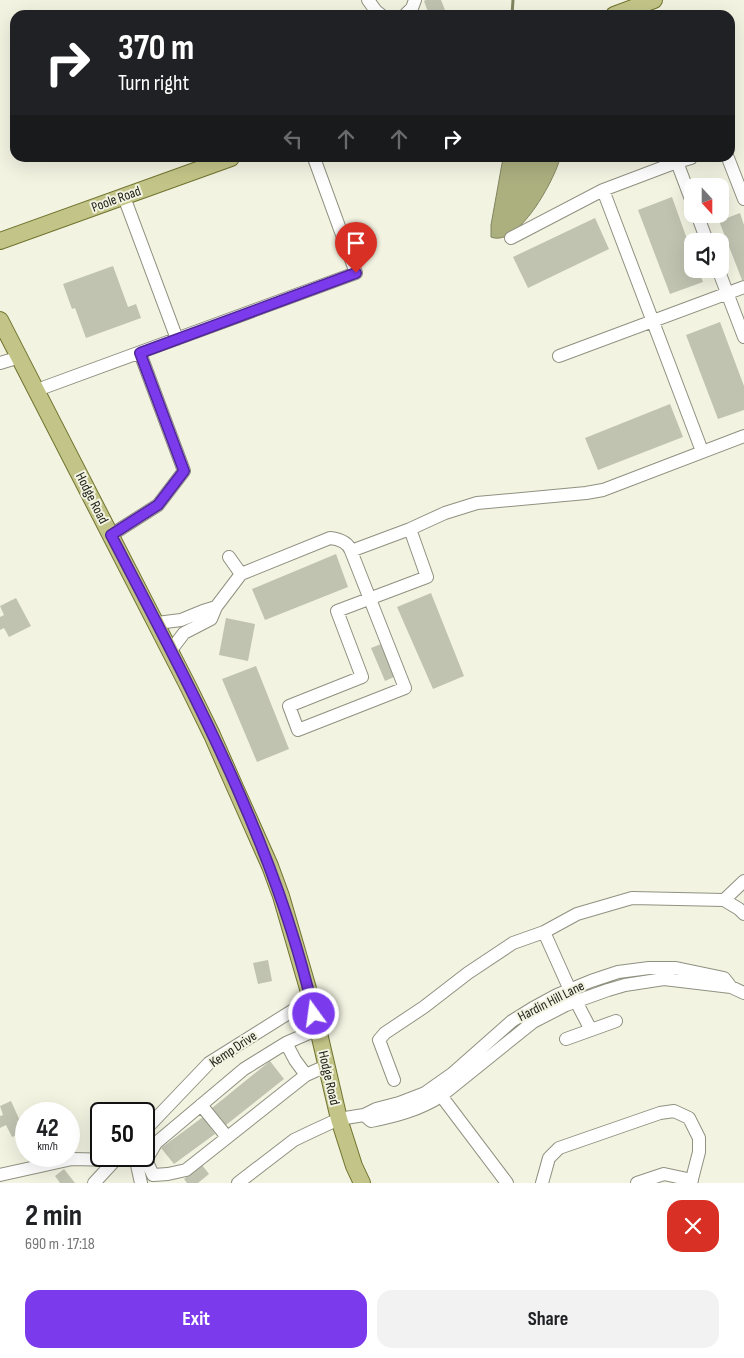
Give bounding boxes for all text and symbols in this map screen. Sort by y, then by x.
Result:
text: 370 m [118,27,194,70]
icon: right [35,30,100,95]
text: Turn right [118,70,189,97]
icon: left [279,125,307,153]
icon: ahead [332,125,360,153]
icon: ahead [385,125,413,153]
icon: right [438,125,466,153]
north arrow [684,178,729,222]
map controls [684,178,729,278]
street label: Poole Road [89,182,143,216]
pin [335,222,377,273]
icon: arrive [342,229,370,257]
button: sound [684,233,729,278]
street label: Hodge Road [72,469,112,527]
street label: Hardin Hill Lane [515,977,587,1025]
position arrow [287,987,339,1039]
street label: Kemp Drive [206,1027,260,1071]
street label: Hodge Road [314,1049,344,1107]
speed limit sign: 50 [90,1102,155,1167]
text: 42 [36,1113,59,1144]
text: km/h [37,1139,58,1154]
text: 2 min [25,1198,82,1234]
button: close [667,1200,719,1252]
text: 690 m · 17:18 [25,1235,95,1254]
button: Exit [25,1290,367,1348]
button: Share [377,1290,719,1348]

